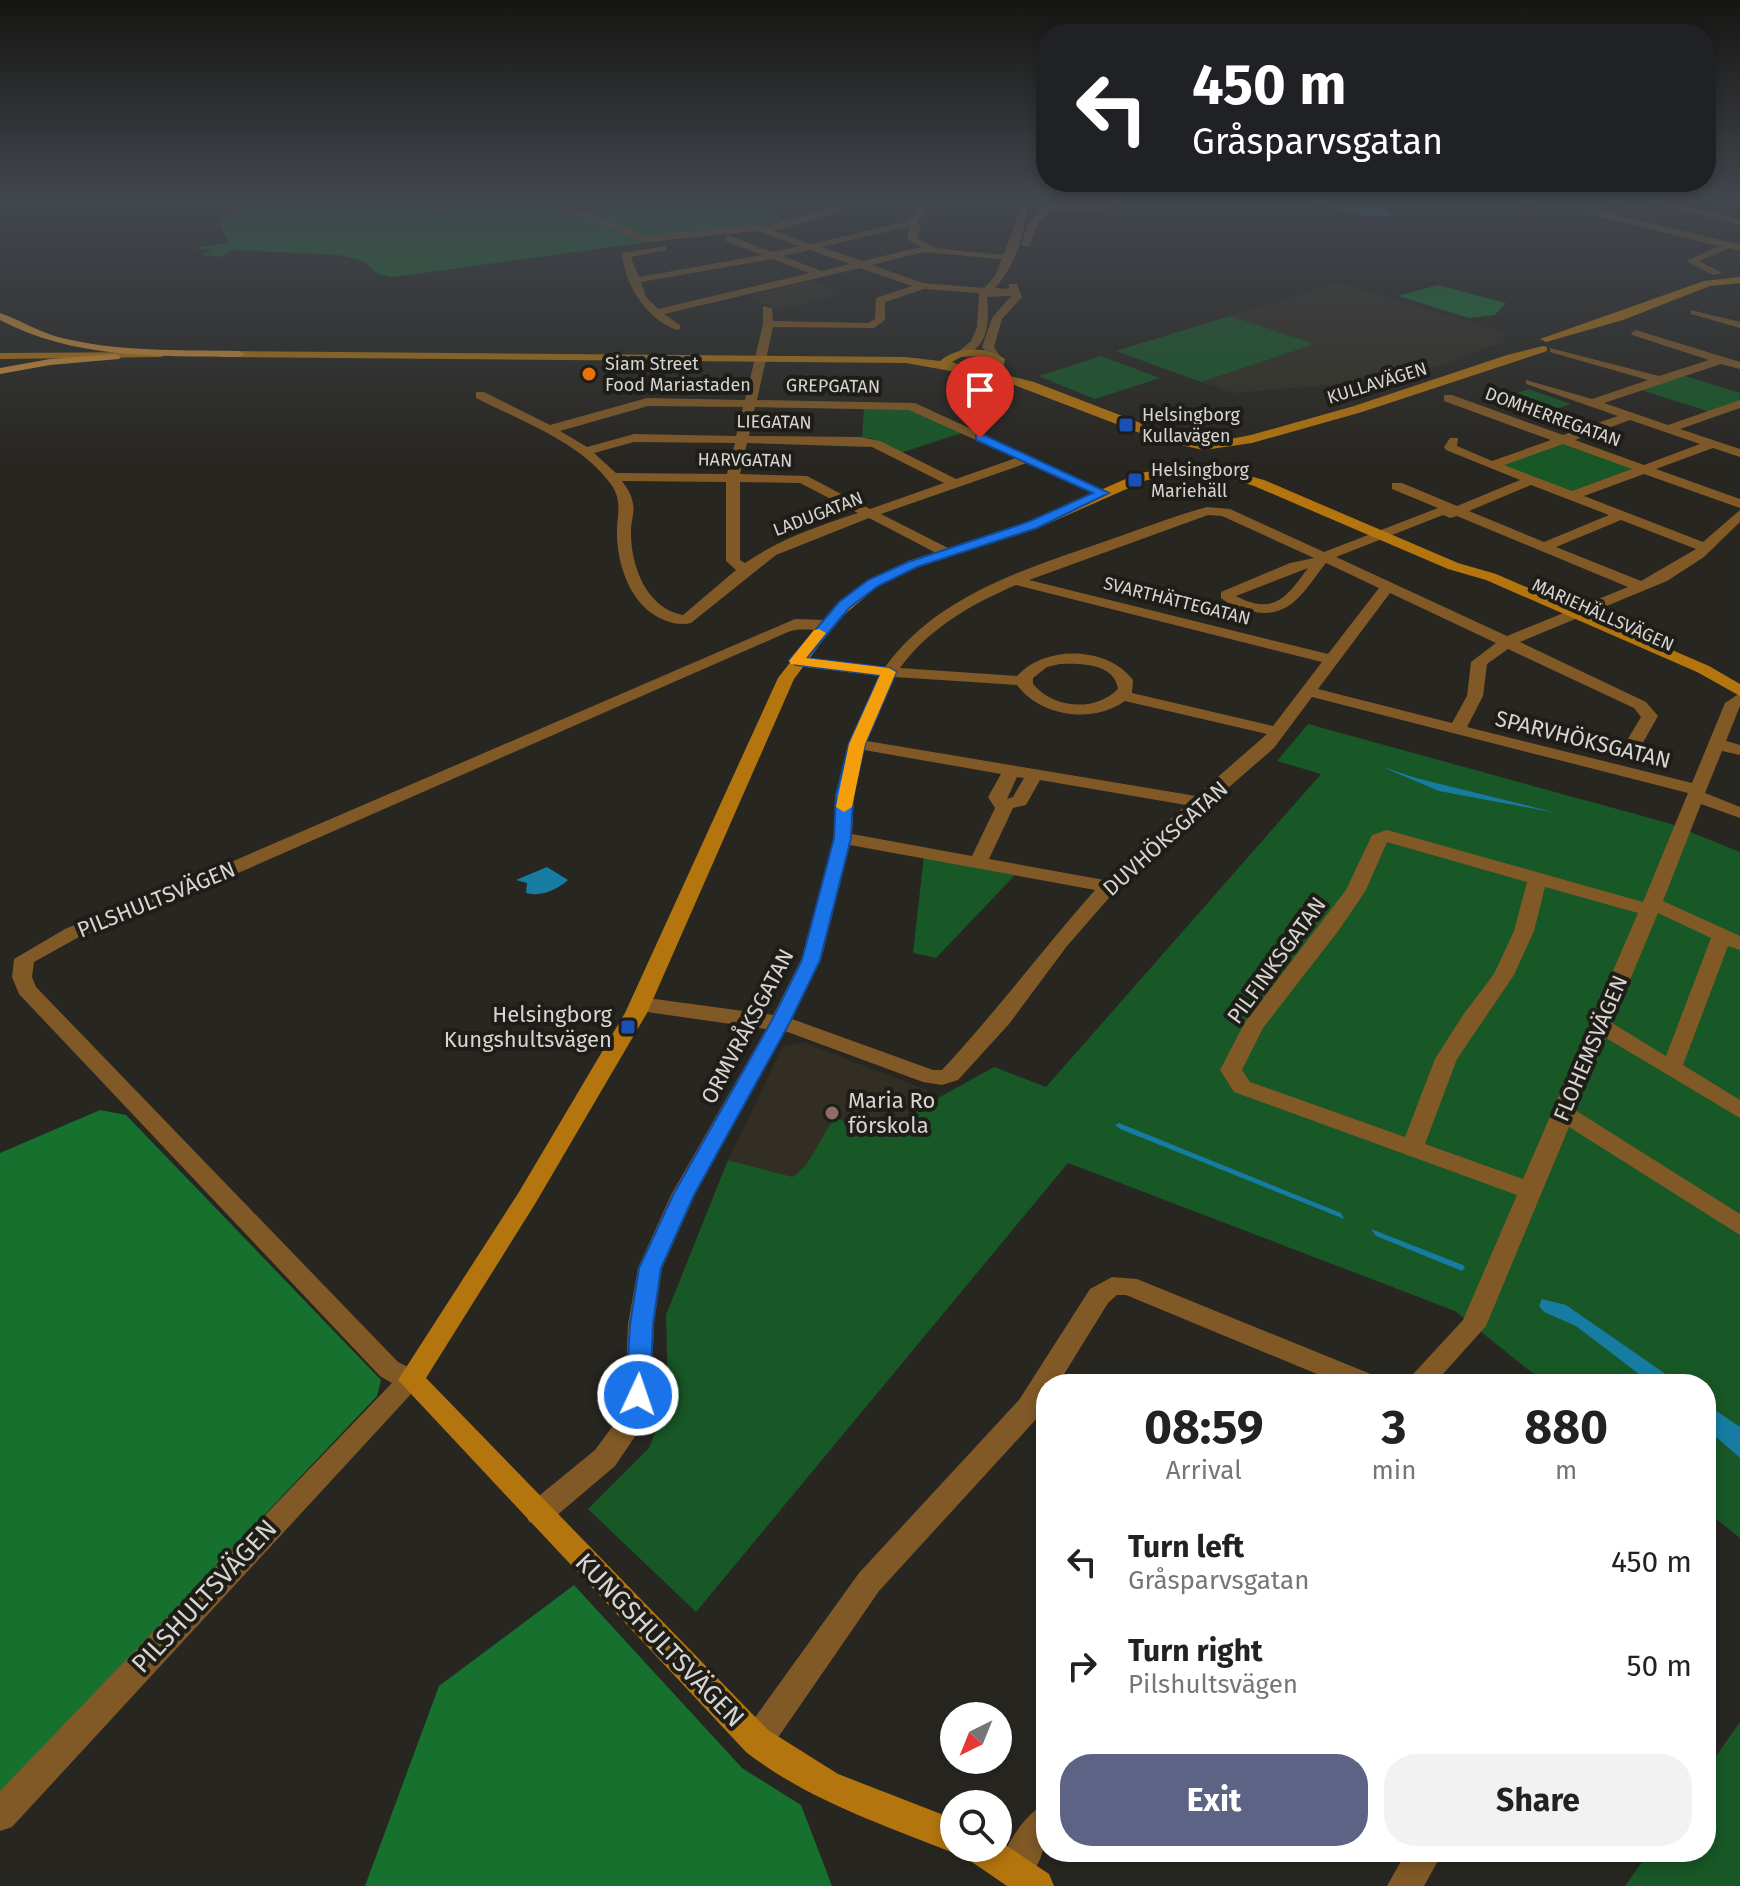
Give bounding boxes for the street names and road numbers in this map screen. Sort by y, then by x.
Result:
street label: KULLAVÄGEN [1324,357,1430,409]
street label: GREPGATAN [786,374,880,398]
street label: DOMHERREGATAN [1482,382,1624,452]
street label: LIEGATAN [736,410,812,434]
street label: HARVGATAN [697,448,793,472]
street label: LADUGATAN [770,487,866,541]
street label: SVARTHÄTTEGATAN [1101,572,1253,630]
street label: MARIEHÄLLSVÄGEN [1529,574,1677,656]
street label: SPARVHÖKSGATAN [1492,705,1673,774]
street label: DUVHÖKSGATAN [1097,775,1234,902]
street label: PILSHULTSVÄGEN [73,855,239,943]
street label: PILFINKSGATAN [1221,891,1332,1029]
street label: ORMVRÅKSGATAN [695,944,800,1108]
street label: FLOHEMSVÄGEN [1548,971,1633,1125]
street label: PILSHULTSVÄGEN [125,1513,283,1680]
street label: KUNGSHULTSVÄGEN [569,1547,751,1734]

